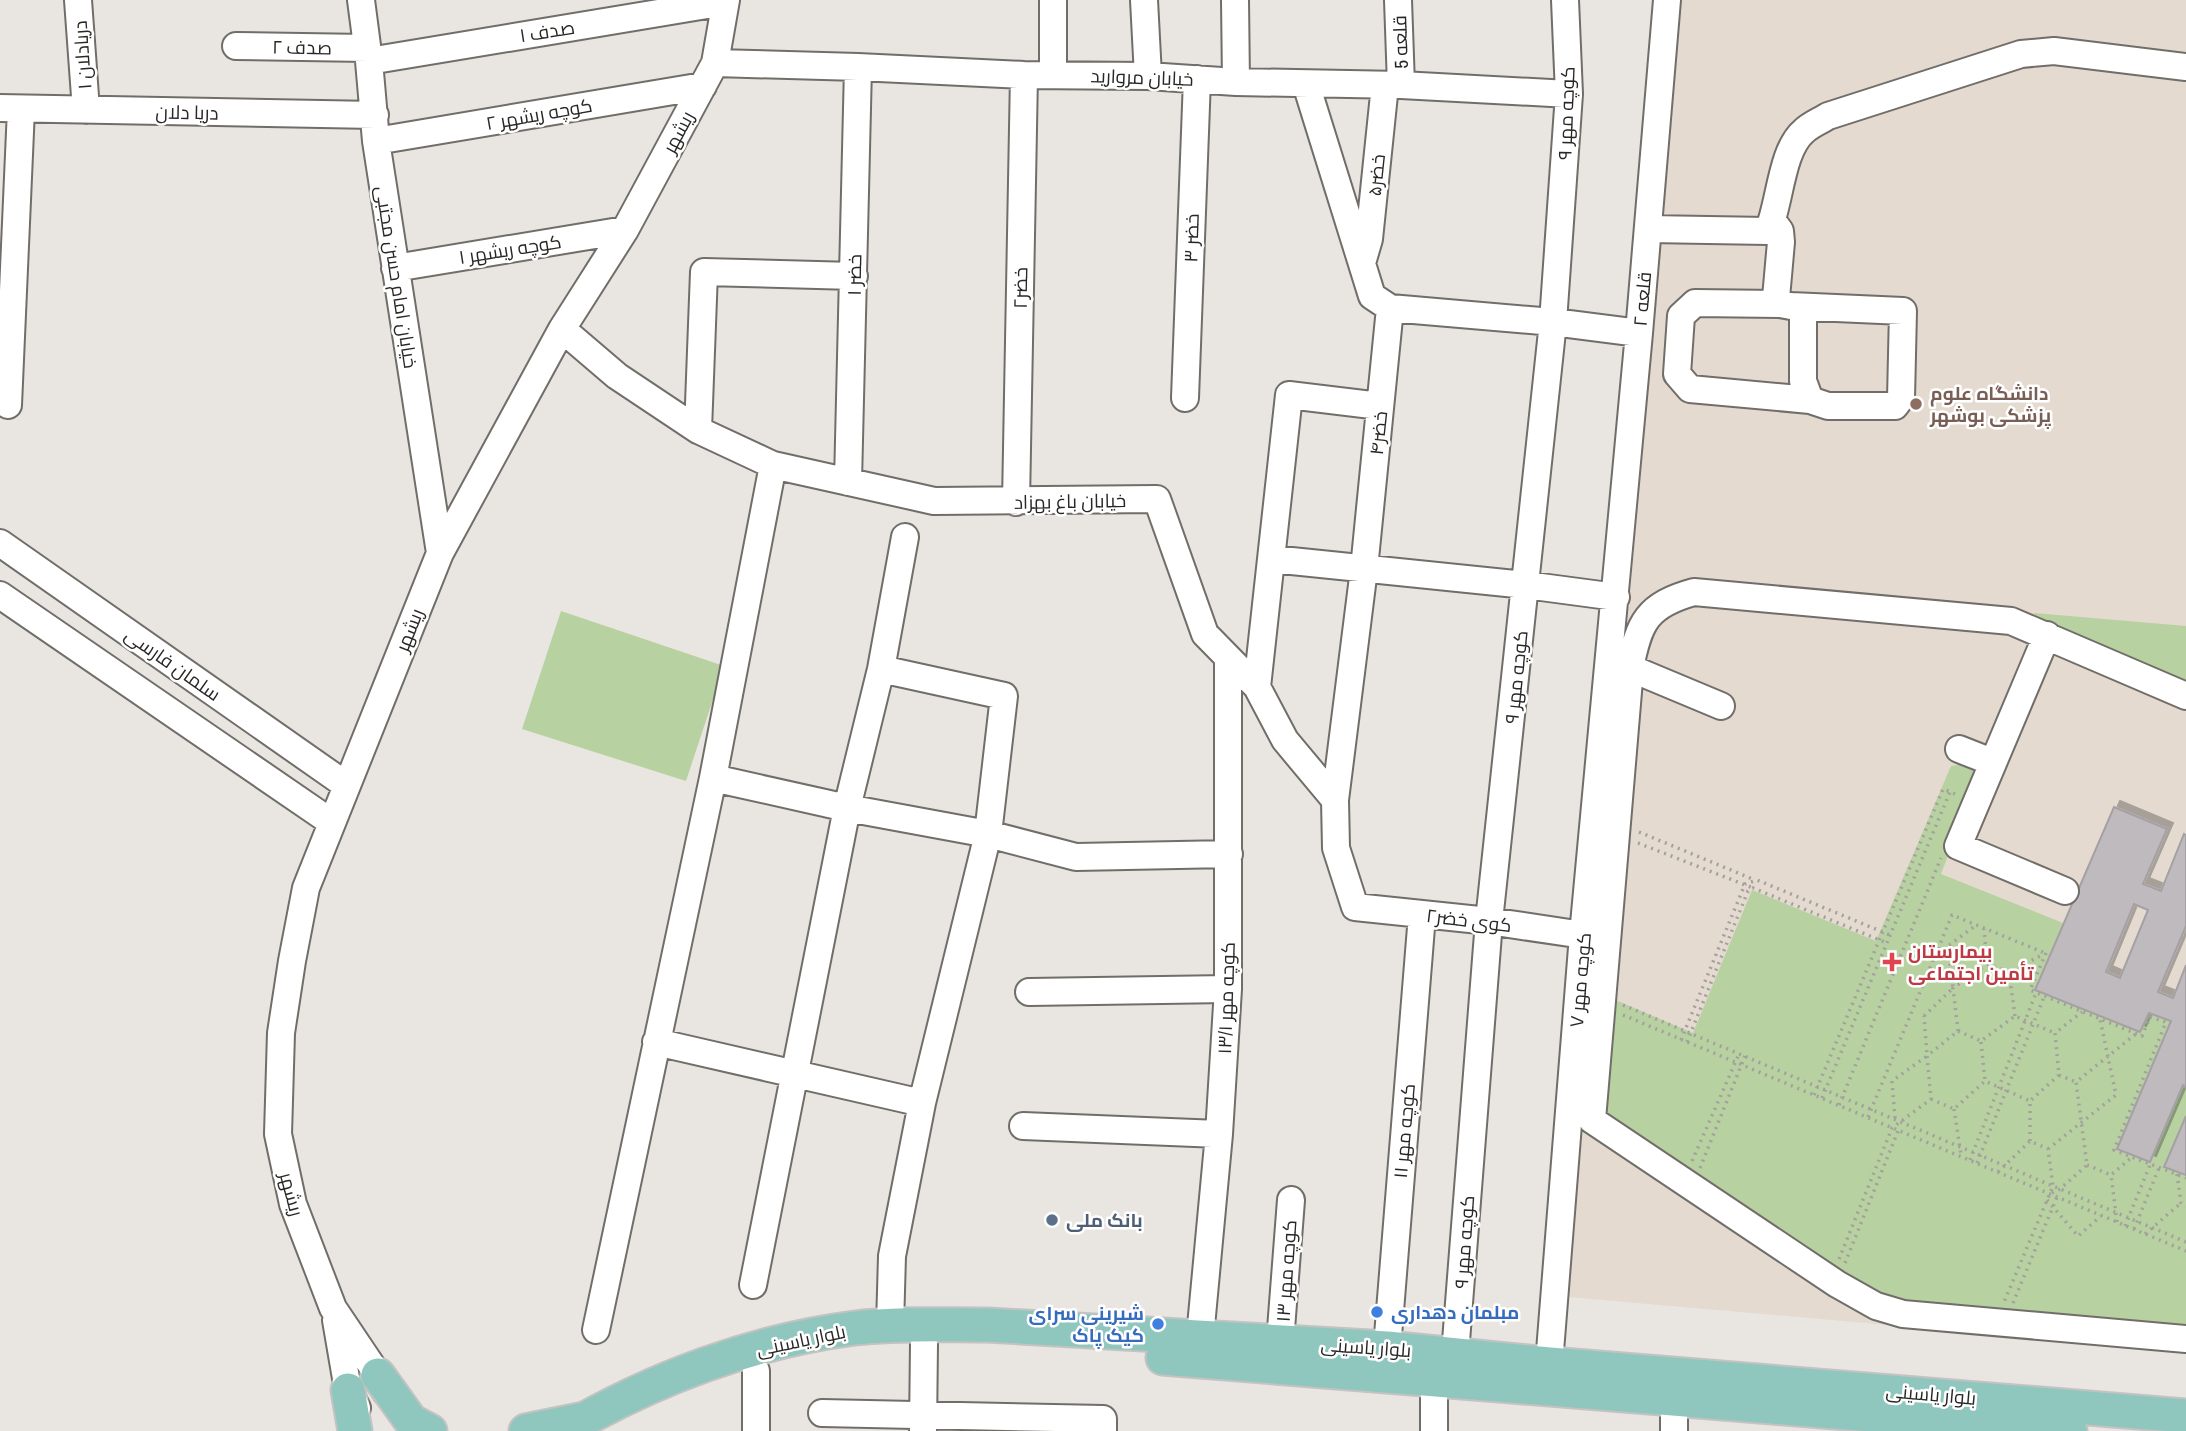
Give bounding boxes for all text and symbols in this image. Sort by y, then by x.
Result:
street label: صدف ۱ [518,14,576,48]
street label: قلعه 5 [1386,15,1414,69]
street label: دریادلان ۱ [67,20,97,90]
street label: صدف ۲ [272,33,332,61]
street label: خیابان مروارید [1090,62,1194,92]
street label: کوچه مهر ۹ [1551,66,1581,160]
street label: کوچه ریشهر ۲ [484,92,594,136]
street label: دریا دلان [155,98,219,126]
street label: ریشهر [656,106,700,159]
street label: خضر۵ [1361,153,1391,197]
street label: خیابان امام حسن مجتبی [369,184,424,370]
street label: خضر ۳ [1177,213,1205,263]
street label: کوچه ریشهر ۱ [457,228,563,270]
street label: خضر ۱ [841,254,867,296]
street label: خضر۲ [1007,267,1033,309]
street label: قلعه ۲ [1627,271,1657,327]
place label: دانشگاه علوم پزشکی بوشهر [1929,380,2051,429]
marker: دانشگاه علوم پزشکی بوشهر [1908,396,1924,412]
street label: خضر۴ [1363,410,1393,456]
street label: خیابان باغ بهزاد [1014,487,1126,516]
street label: ریشهر [388,604,429,656]
street label: سلمان فارسی [120,621,226,707]
street label: کوچه مهر ۹ [1498,629,1534,725]
street label: کوی خضر۲ [1425,902,1513,938]
street label: کوچه مهر ۷ [1563,931,1597,1029]
place label: بیمارستان تأمین اجتماعی [1908,938,2034,986]
street label: کوچه مهر ۱۳/۱ [1211,941,1241,1055]
marker: بیمارستان تأمین اجتماعی [1882,952,1902,972]
street label: کوچه مهر ۱۱ [1387,1082,1421,1180]
street label: ریشهر [273,1168,310,1219]
street label: کوچه مهر ۹ [1448,1195,1480,1289]
place label: بانک ملی [1066,1207,1143,1233]
marker: بانک ملی [1044,1212,1060,1228]
street label: کوچه مهر ۱۳ [1269,1219,1303,1323]
place label: مبلمان دهداری [1391,1299,1519,1325]
place label: شیرینی سرای کیک پاک [1028,1300,1144,1349]
marker: مبلمان دهداری [1369,1304,1385,1320]
marker: شیرینی سرای کیک پاک [1150,1316,1166,1332]
street label: بلوار یاسینی [754,1318,848,1362]
street label: بلوار یاسینی [1320,1331,1412,1363]
street label: بلوار یاسینی [1885,1377,1977,1411]

